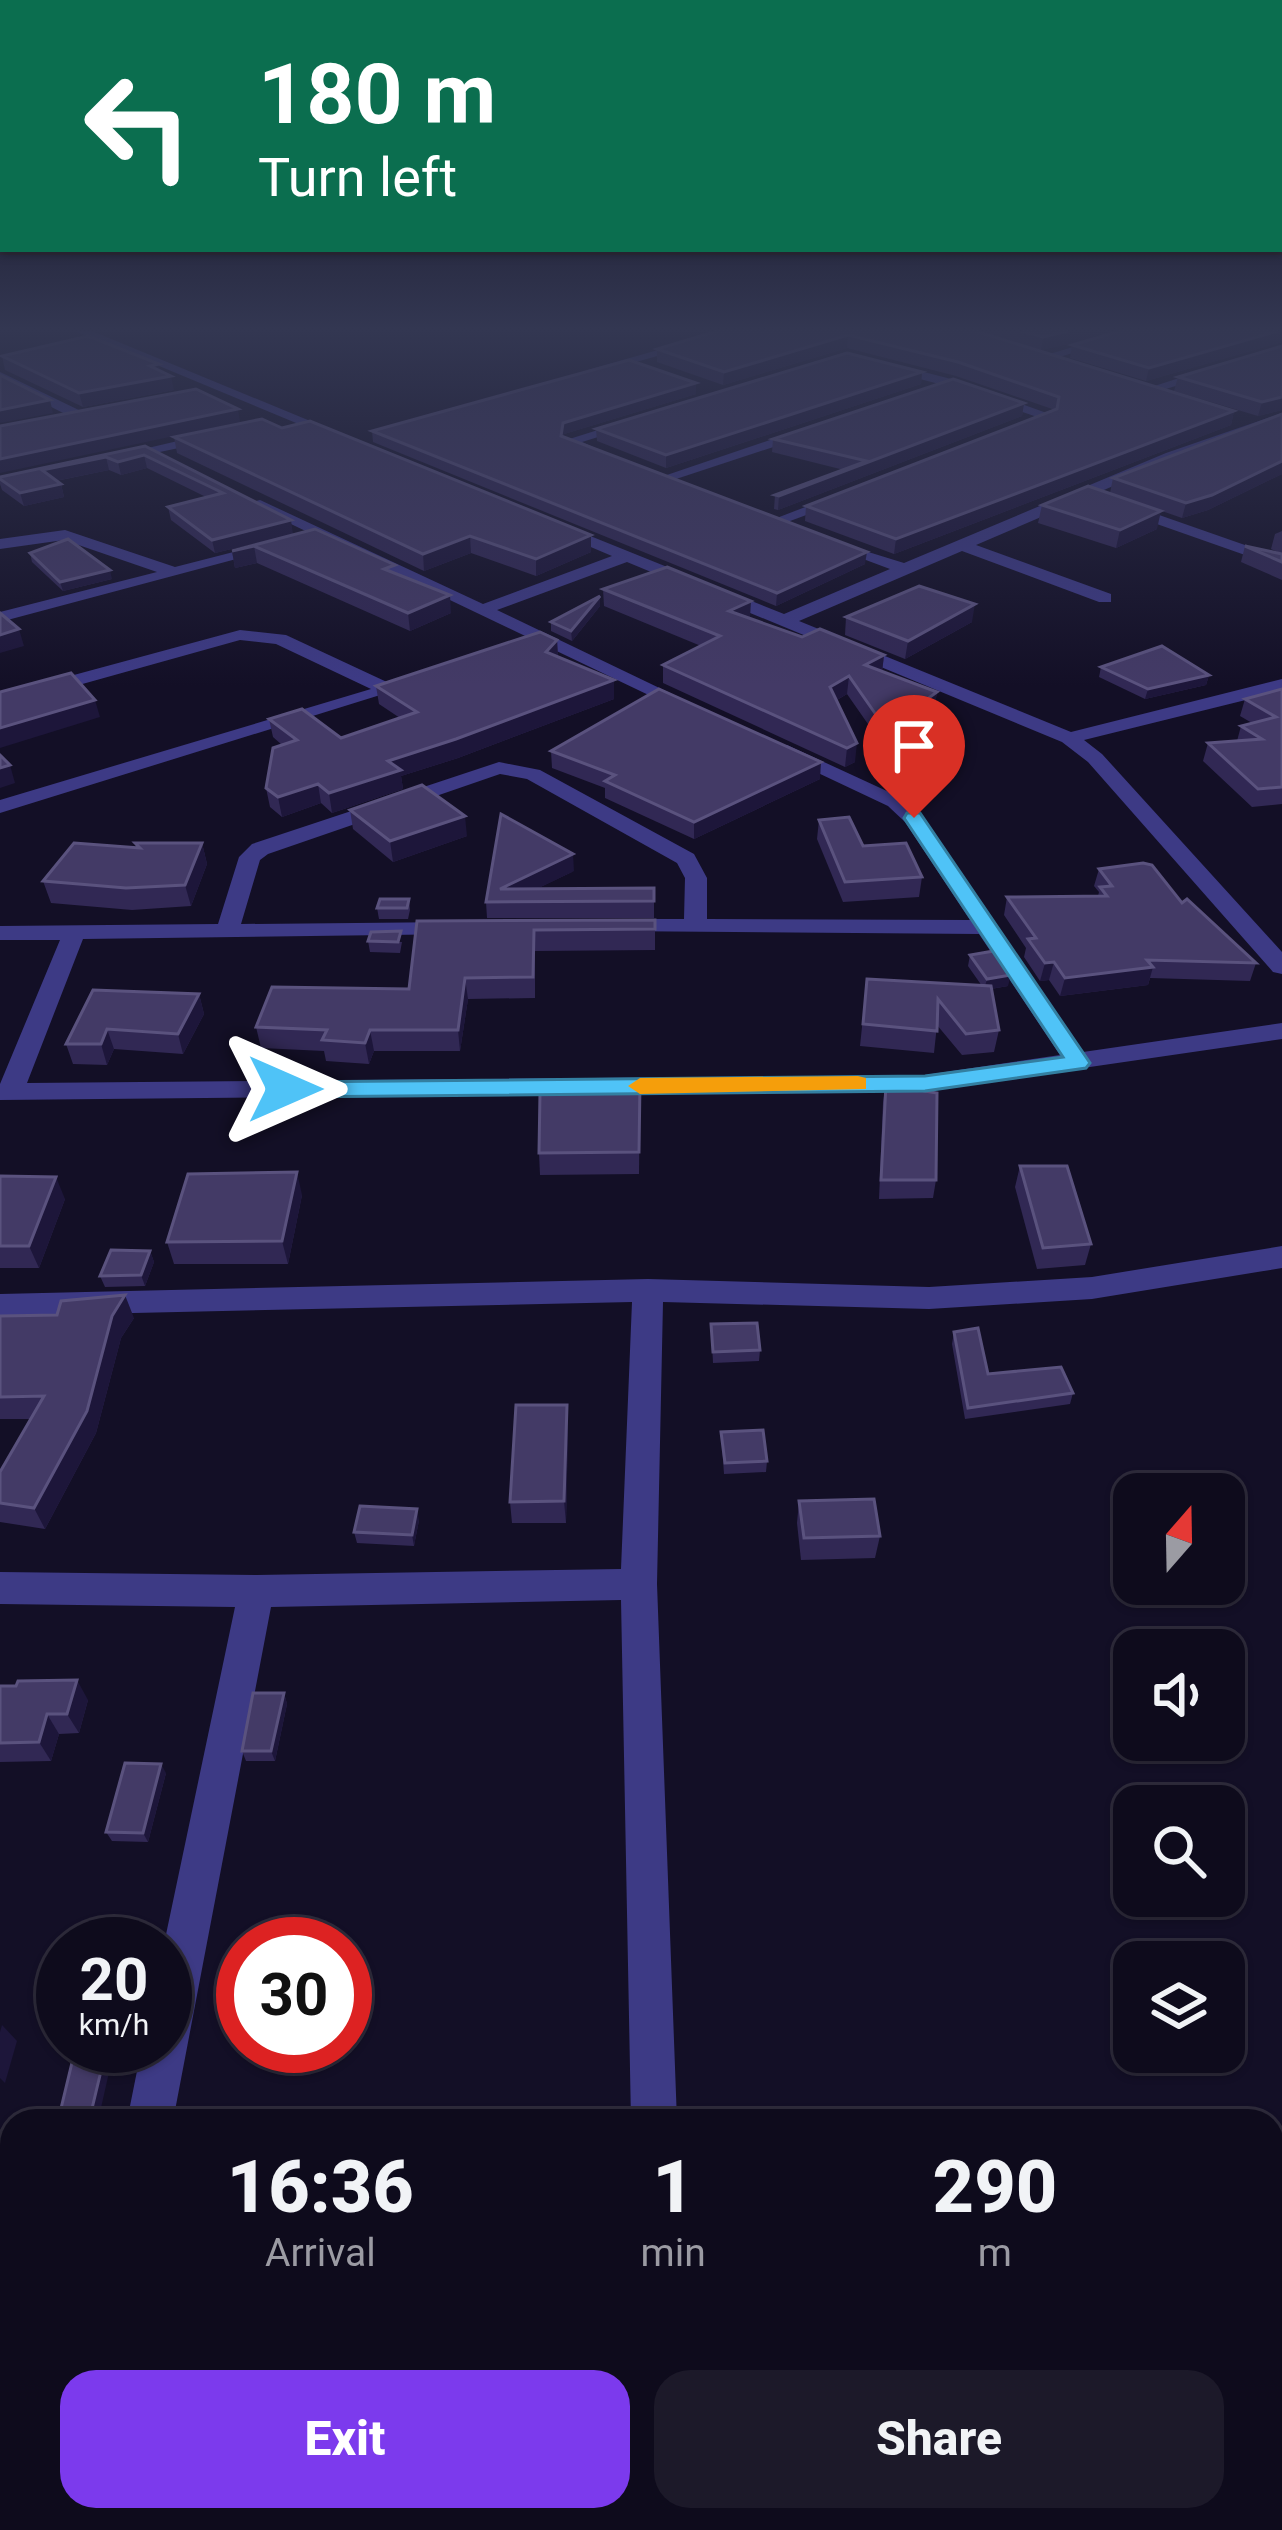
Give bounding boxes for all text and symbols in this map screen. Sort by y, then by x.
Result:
text: 180 m [258,45,496,144]
icon: left [60,48,216,204]
text: Turn left [258,146,457,209]
pin [863,695,965,818]
icon: arrive [881,713,947,779]
position arrow [222,1026,348,1152]
north arrow [1113,1473,1245,1605]
map controls [1113,1473,1245,2073]
button: sound [1113,1629,1245,1761]
button: search [1113,1785,1245,1917]
speed limit sign: 30 [216,1917,372,2073]
button: layers [1113,1941,1245,2073]
text: 20 [80,1944,148,2015]
text: km/h [79,2007,149,2042]
text: 16:36 [227,2145,414,2230]
text: 1 [652,2145,694,2230]
text: 290 [933,2145,1057,2230]
text: Arrival [265,2230,376,2276]
text: min [641,2230,706,2276]
text: m [978,2230,1012,2276]
button: Exit [60,2370,630,2508]
button: Share [654,2370,1224,2508]

